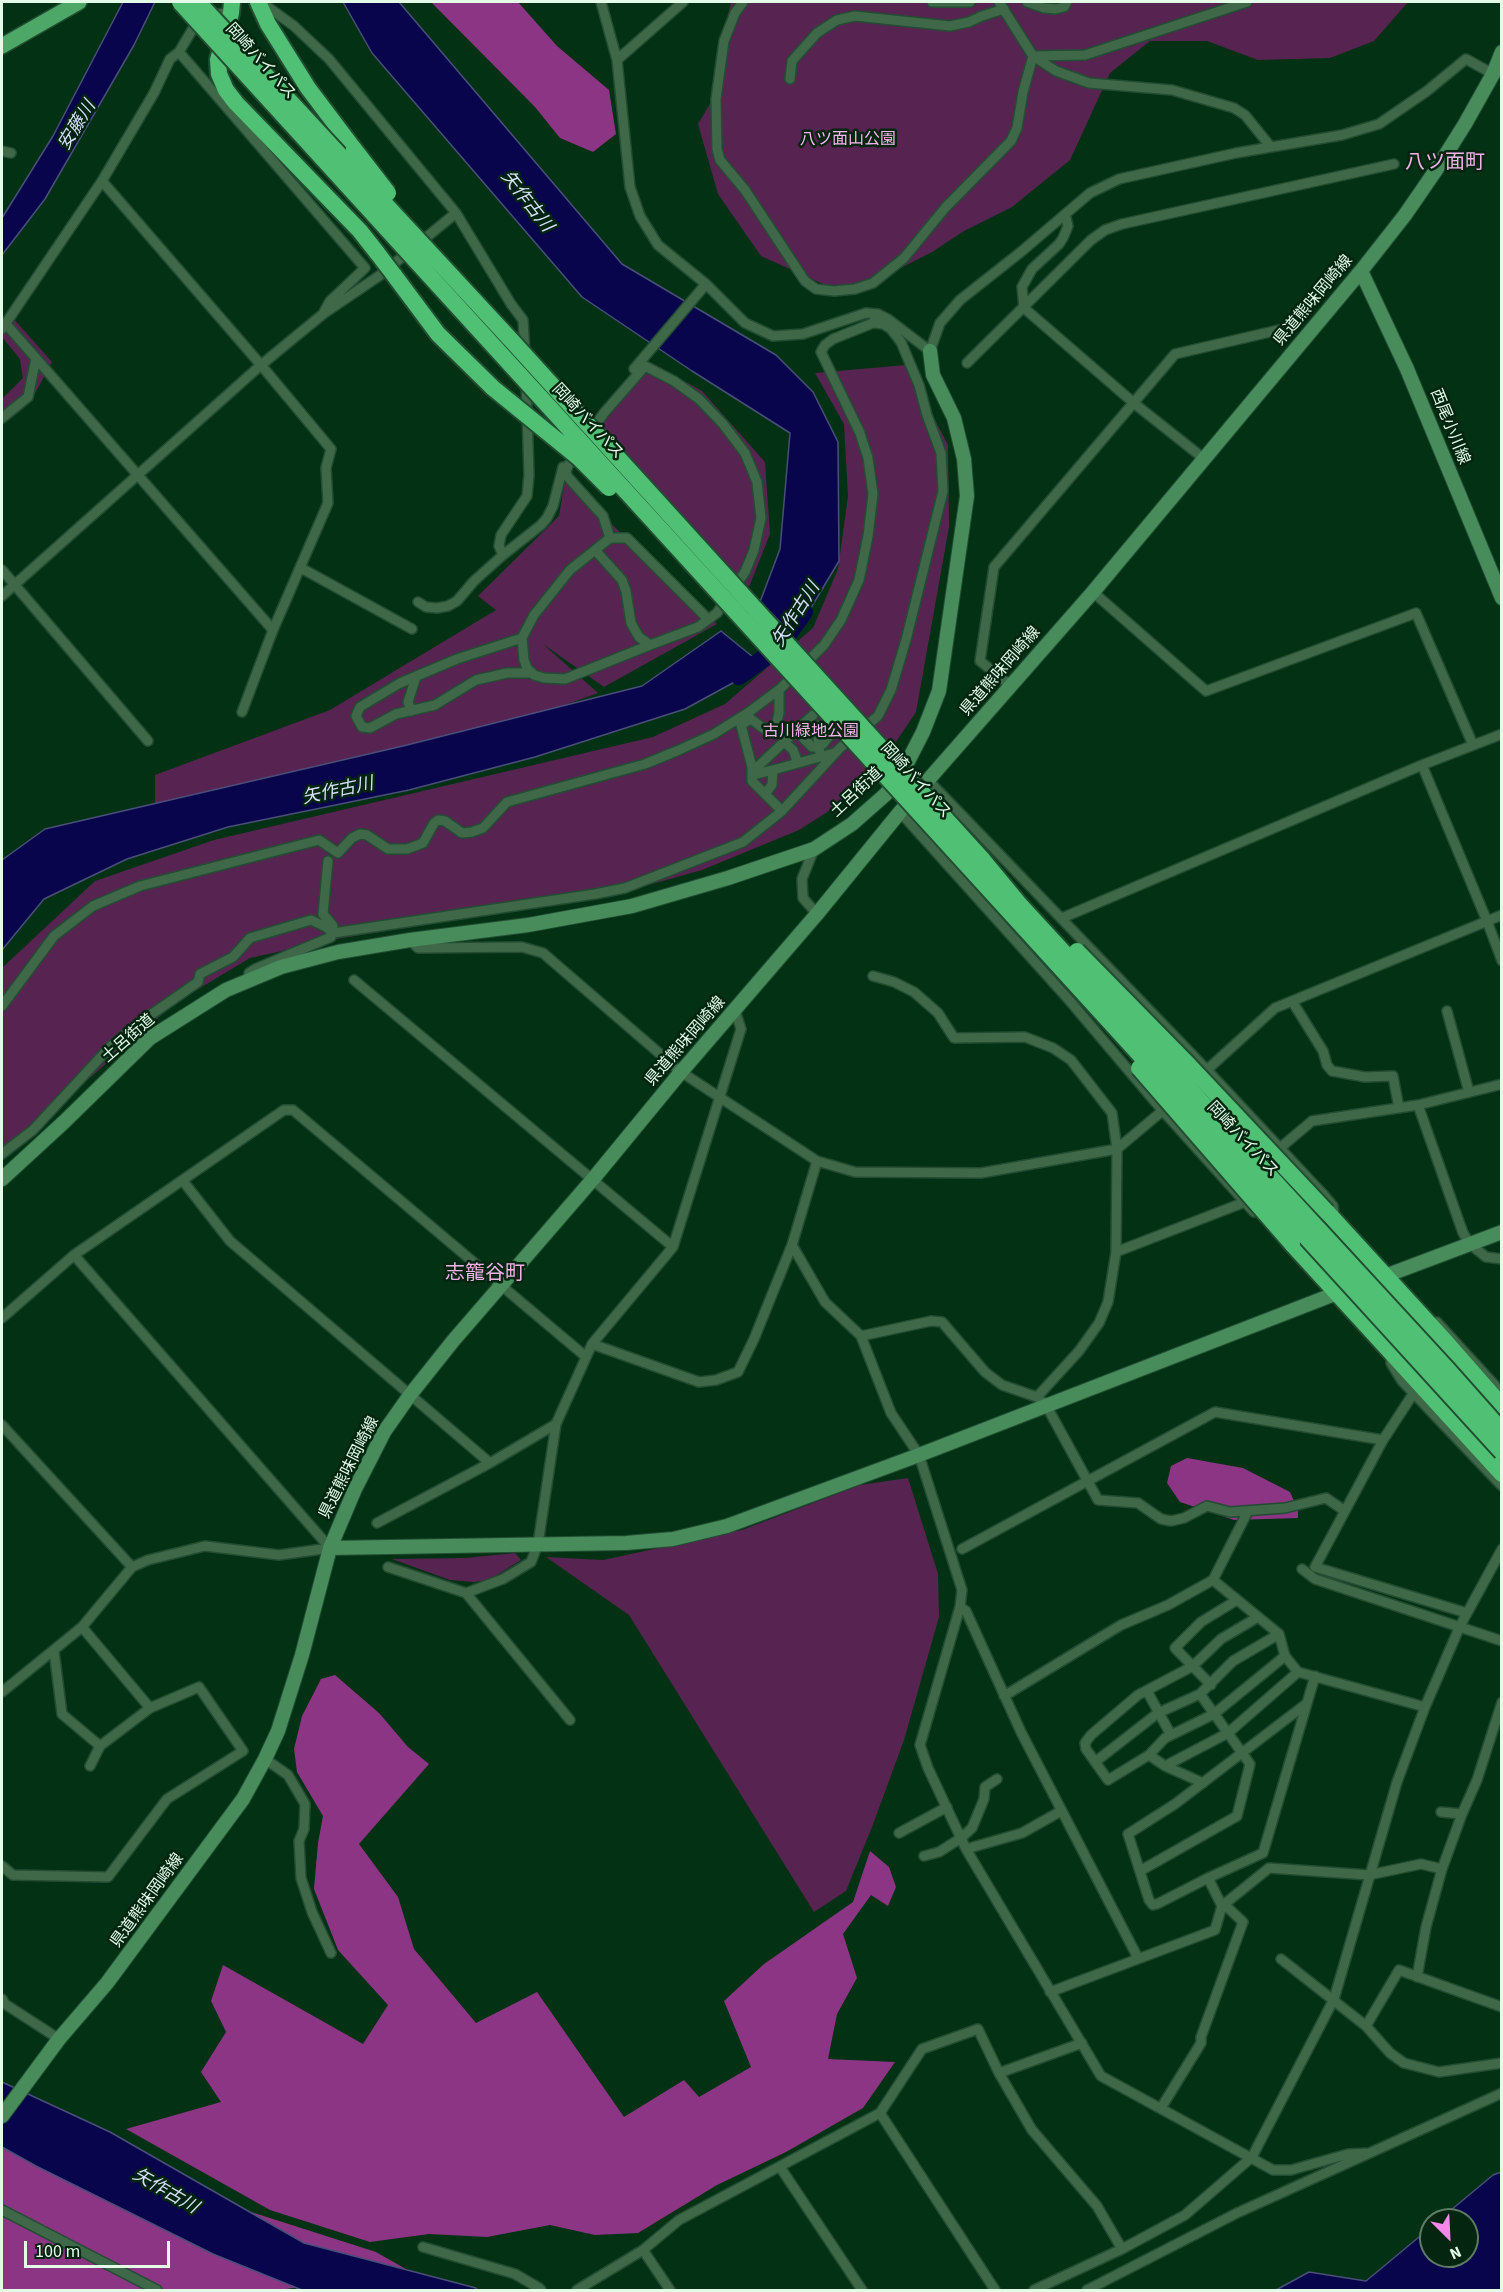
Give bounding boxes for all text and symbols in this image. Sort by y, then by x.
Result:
street label: 岡崎バイパス [221,20,299,104]
water label: 安藤川 [55,97,101,155]
park label: 八ツ面山公園 [800,130,896,150]
district label: 八ツ面町 [1405,152,1485,176]
water label: 矢作古川 [495,167,557,237]
street label: 県道熊味岡崎線 [1271,252,1357,350]
street label: 岡崎バイパス [547,380,627,464]
street label: 西尾小川線 [1425,386,1473,468]
water label: 矢作古川 [769,579,825,651]
street label: 県道熊味岡崎線 [957,623,1045,721]
park label: 古川緑地公園 [763,722,859,742]
street label: 岡崎バイパス [876,739,954,823]
street label: 土呂街道 [827,764,887,822]
water label: 矢作古川 [301,774,375,810]
street label: 県道熊味岡崎線 [642,993,730,1091]
street label: 土呂街道 [99,1011,159,1067]
street label: 岡崎バイパス [1202,1098,1282,1182]
district label: 志籠谷町 [445,1263,525,1287]
street label: 県道熊味岡崎線 [316,1414,384,1522]
street label: 県道熊味岡崎線 [107,1850,189,1952]
water label: 矢作古川 [128,2165,202,2219]
north arrow [1419,2208,1479,2268]
scale bar [27,2229,172,2267]
text: 100 m [35,2239,80,2264]
text: N [1446,2240,1465,2265]

